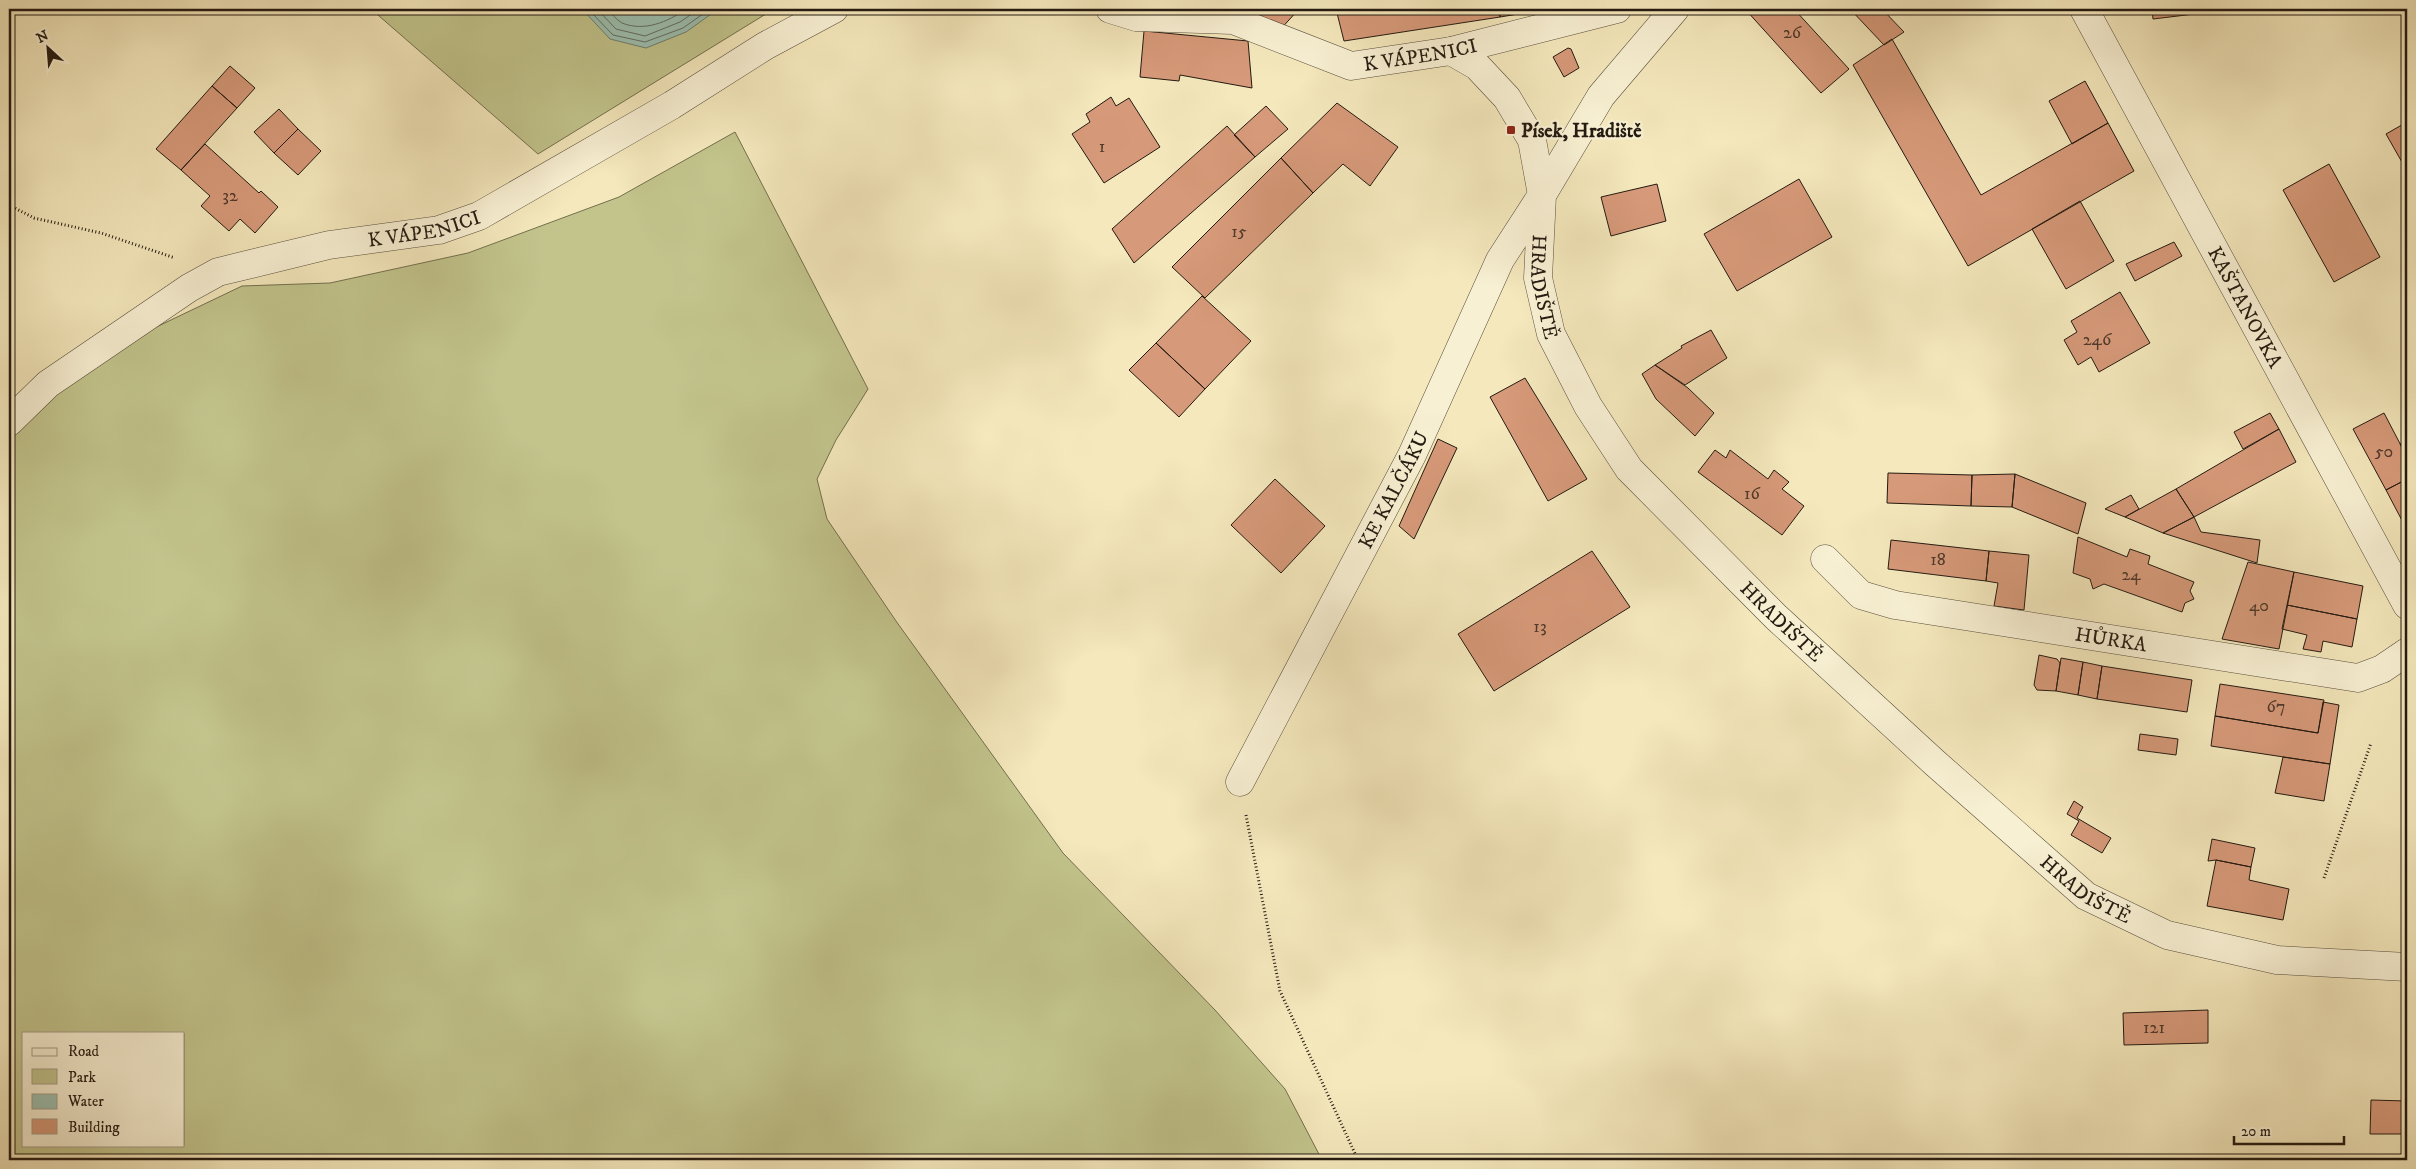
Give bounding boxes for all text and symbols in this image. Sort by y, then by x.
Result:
north arrow [22,22,72,72]
house number: 26 [1783,22,1802,44]
text: N [34,26,52,48]
street label: K VÁPENICI [1362,34,1480,78]
place label: Písek, Hradiště [1521,119,1642,144]
marker: Písek, Hradiště [1505,124,1517,136]
house number: 1 [1099,136,1105,158]
house number: 32 [222,185,238,207]
street label: K VÁPENICI [366,205,484,254]
house number: 15 [1231,221,1247,243]
street label: HRADIŠTĚ [1524,234,1563,342]
street label: KAŠTANOVKA [2201,243,2287,373]
house number: 246 [2083,329,2112,351]
street label: KE KALČÁKU [1354,428,1435,554]
house number: 50 [2375,441,2393,463]
house number: 16 [1744,483,1761,505]
house number: 18 [1930,549,1946,571]
house number: 24 [2121,564,2141,586]
street label: HRADIŠTĚ [1734,577,1828,668]
house number: 40 [2249,595,2269,617]
house number: 13 [1533,616,1547,638]
street label: HŮRKA [2073,623,2149,659]
house number: 67 [2267,696,2285,718]
street label: HRADIŠTĚ [2034,850,2135,930]
house number: 121 [2143,1017,2165,1039]
legend [22,1032,185,1146]
text: Road [68,1042,100,1061]
text: Park [68,1068,97,1087]
text: Water [67,1092,104,1111]
scale bar [2234,1114,2344,1146]
text: Building [68,1118,120,1137]
text: 20 m [2241,1122,2271,1141]

